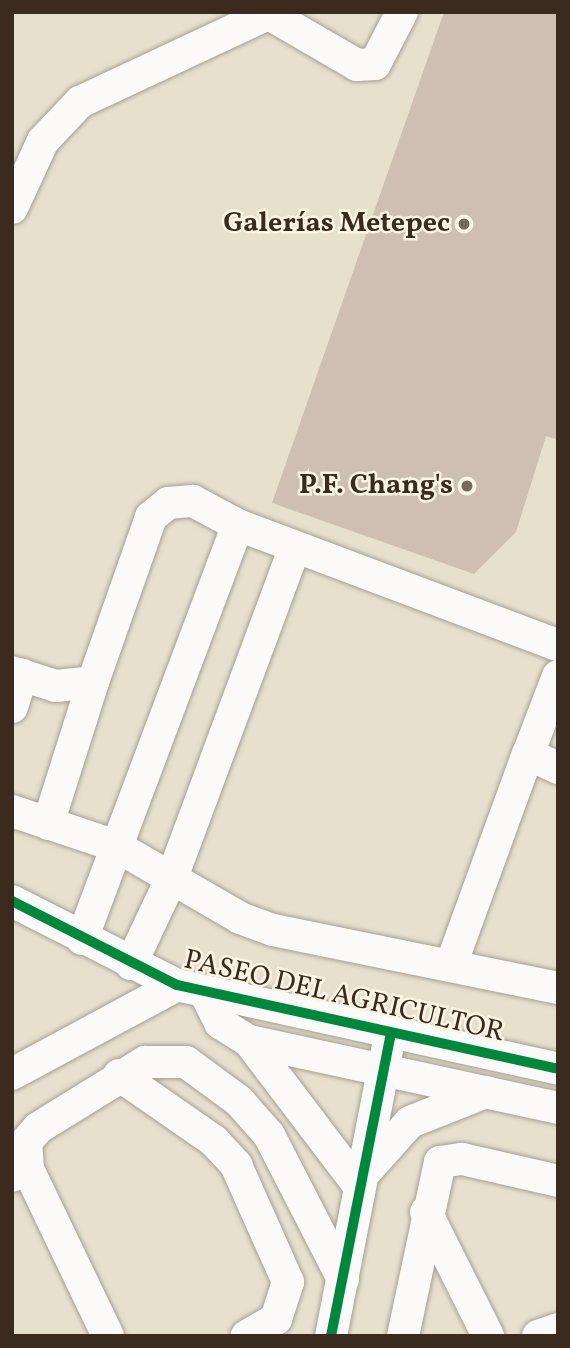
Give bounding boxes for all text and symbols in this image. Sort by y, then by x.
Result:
place label: Galerías Metepec [223,207,450,241]
marker: Galerías Metepec [456,216,472,232]
place label: P.F. Chang's [299,469,453,503]
marker: P.F. Chang's [459,478,475,494]
street label: PASEO DEL AGRICULTOR [181,944,507,1050]

